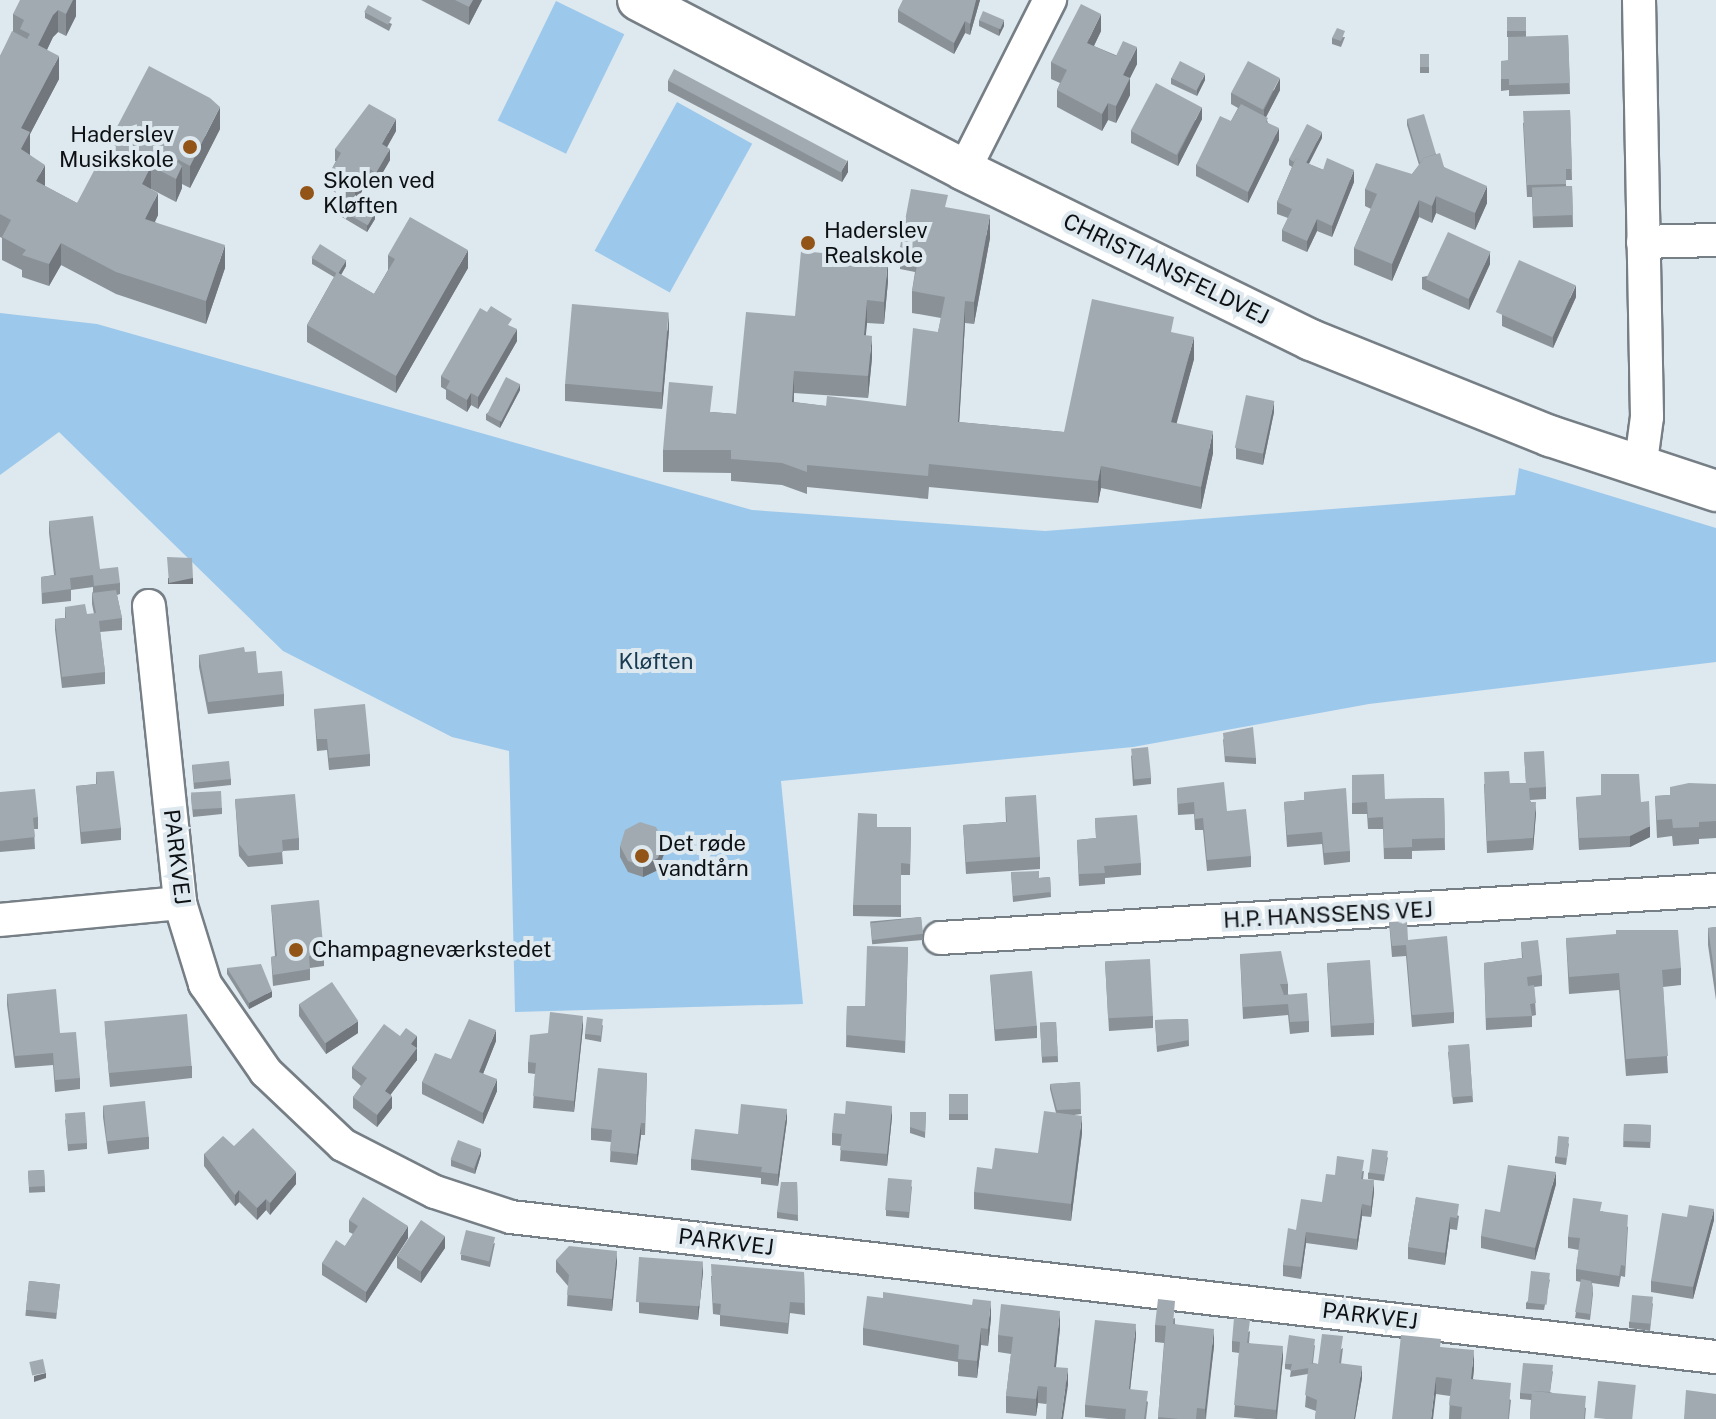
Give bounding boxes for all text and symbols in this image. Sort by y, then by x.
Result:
place label: Haderslev Musikskole [59,121,174,172]
marker: Haderslev Musikskole [181,138,199,156]
place label: Skolen ved Kløften [323,167,435,218]
marker: Skolen ved Kløften [298,184,316,202]
street label: CHRISTIANSFELDVEJ [1059,208,1273,330]
place label: Haderslev Realskole [824,217,928,268]
marker: Haderslev Realskole [799,234,817,252]
park label: Kløften [618,649,694,675]
street label: PARKVEJ [158,808,196,906]
place label: Det røde vandtårn [658,830,749,882]
marker: Det røde vandtårn [633,847,651,865]
street label: H.P. HANSSENS VEJ [1222,896,1434,934]
place label: Champagneværkstedet [312,937,552,963]
marker: Champagneværkstedet [287,941,305,959]
street label: PARKVEJ [677,1223,775,1261]
street label: PARKVEJ [1321,1297,1419,1335]

